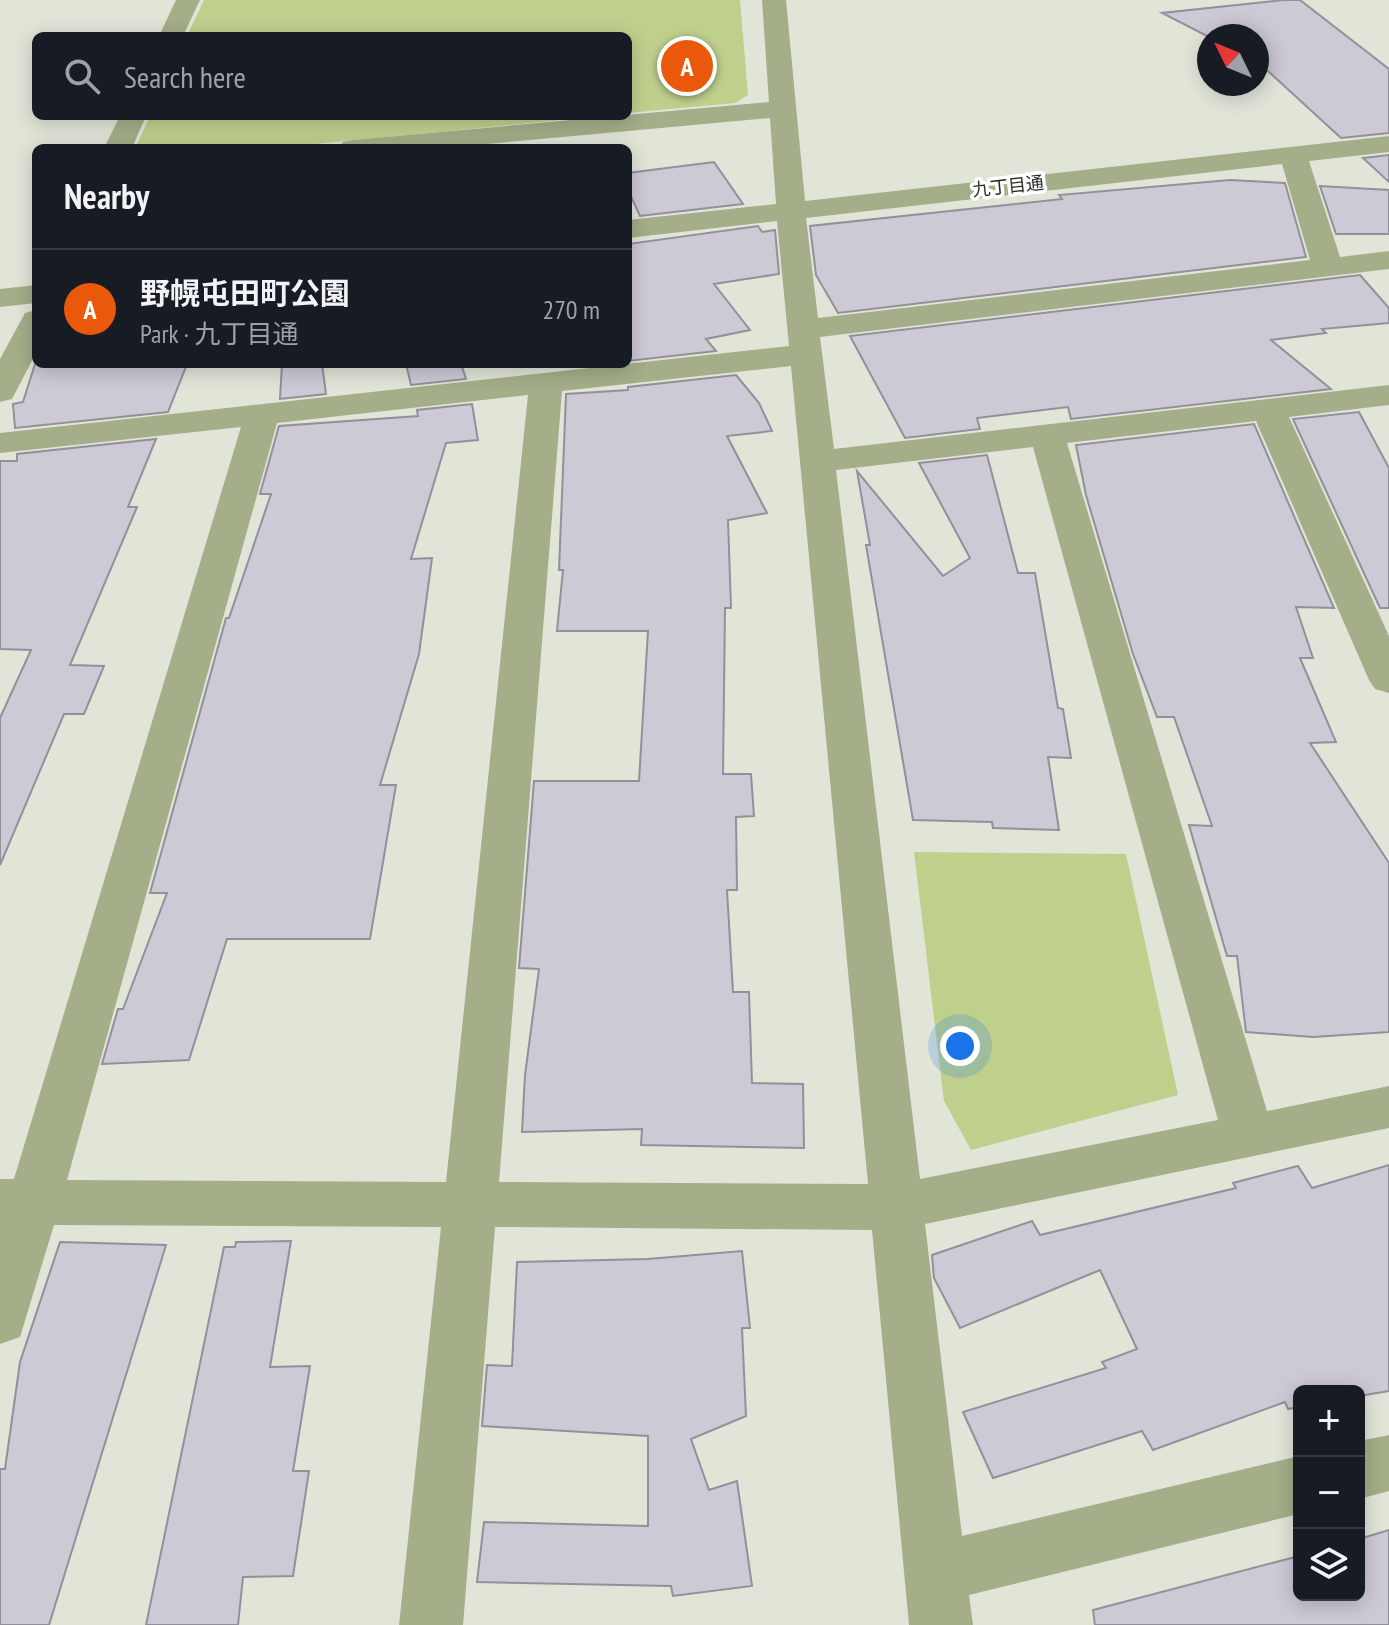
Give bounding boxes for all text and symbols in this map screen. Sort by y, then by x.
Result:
north arrow [1197,24,1269,96]
search box [32,32,632,120]
pin: A [661,36,713,96]
icon: search [60,54,104,98]
text: Search here [124,57,246,96]
street label: 九丁目通 [971,171,1045,201]
text: Nearby [64,174,149,218]
text: 野幌屯田町公園 [140,273,350,312]
text: A [83,293,97,326]
text: 270 m [542,293,600,326]
text: Park · 九丁目通 [140,317,299,350]
your location [940,1026,980,1066]
map controls [1293,1385,1365,1601]
button: + [1293,1385,1365,1457]
button: − [1293,1457,1365,1529]
button: layers [1293,1529,1365,1601]

